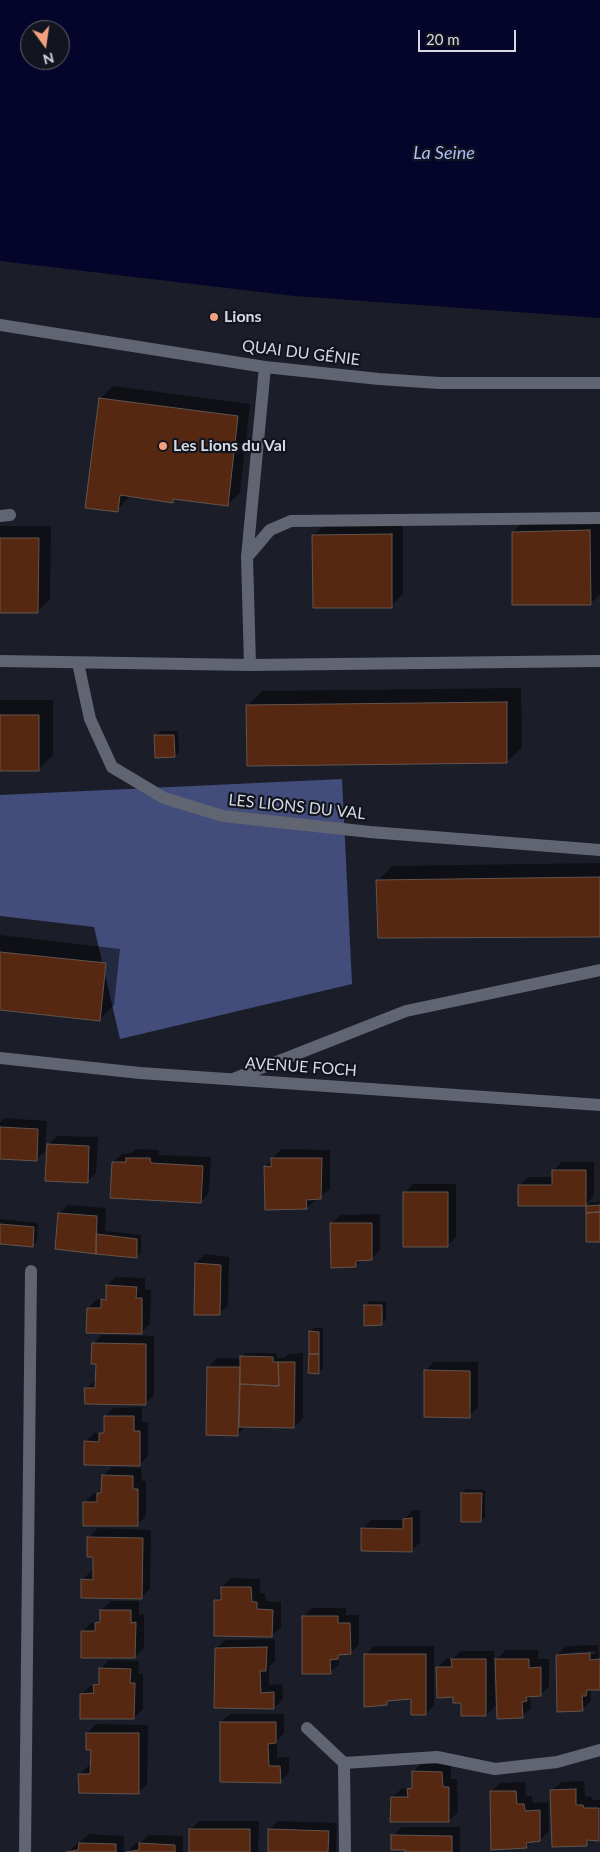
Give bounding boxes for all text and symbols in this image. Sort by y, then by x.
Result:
north arrow [20,20,70,70]
scale bar [420,20,518,52]
text: 20 m [426,30,460,48]
text: N [41,50,56,69]
water label: La Seine [413,142,475,164]
place label: Lions [224,307,262,327]
marker: Lions [208,311,220,323]
street label: QUAI DU GÉNIE [241,336,361,370]
place label: Les Lions du Val [173,436,286,456]
marker: Les Lions du Val [157,440,169,452]
street label: LES LIONS DU VAL [227,790,367,824]
street label: AVENUE FOCH [244,1054,358,1080]

